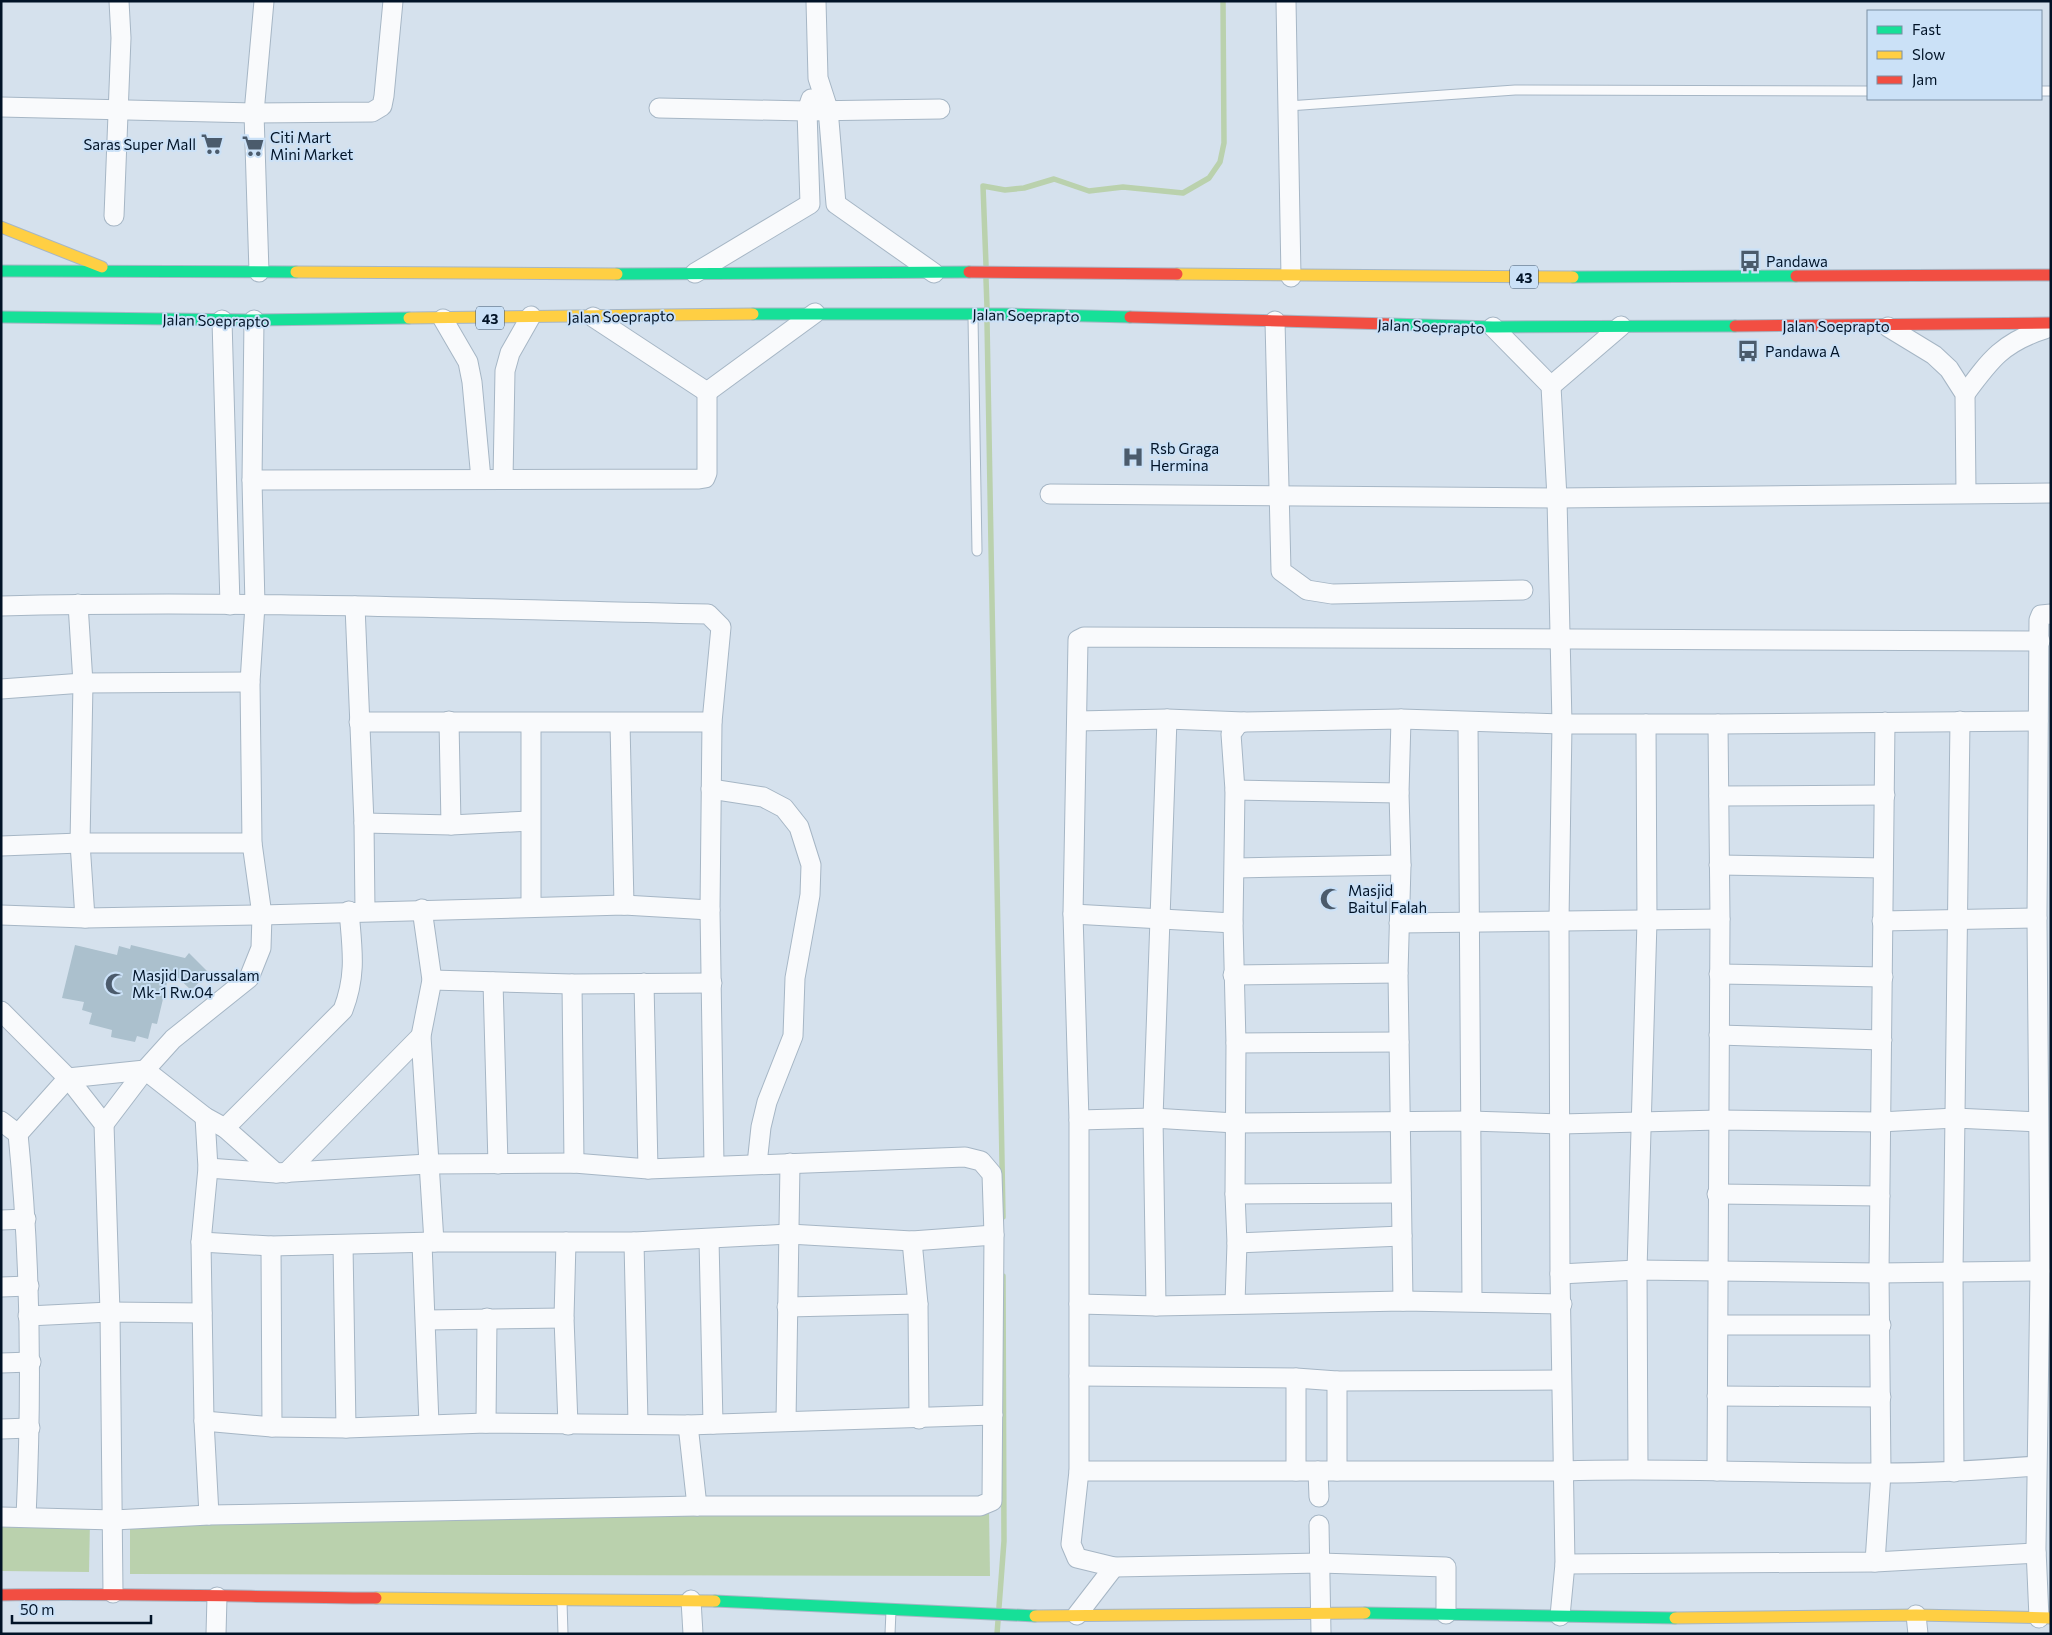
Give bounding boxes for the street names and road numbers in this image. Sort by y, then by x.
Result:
road number: 43 [1510,266,1538,288]
street label: Jalan Soeprapto [972,305,1080,325]
road number: 43 [476,306,504,330]
street label: Jalan Soeprapto [567,306,675,326]
street label: Jalan Soeprapto [162,310,270,330]
street label: Jalan Soeprapto [1377,315,1485,337]
street label: Jalan Soeprapto [1782,317,1890,335]

